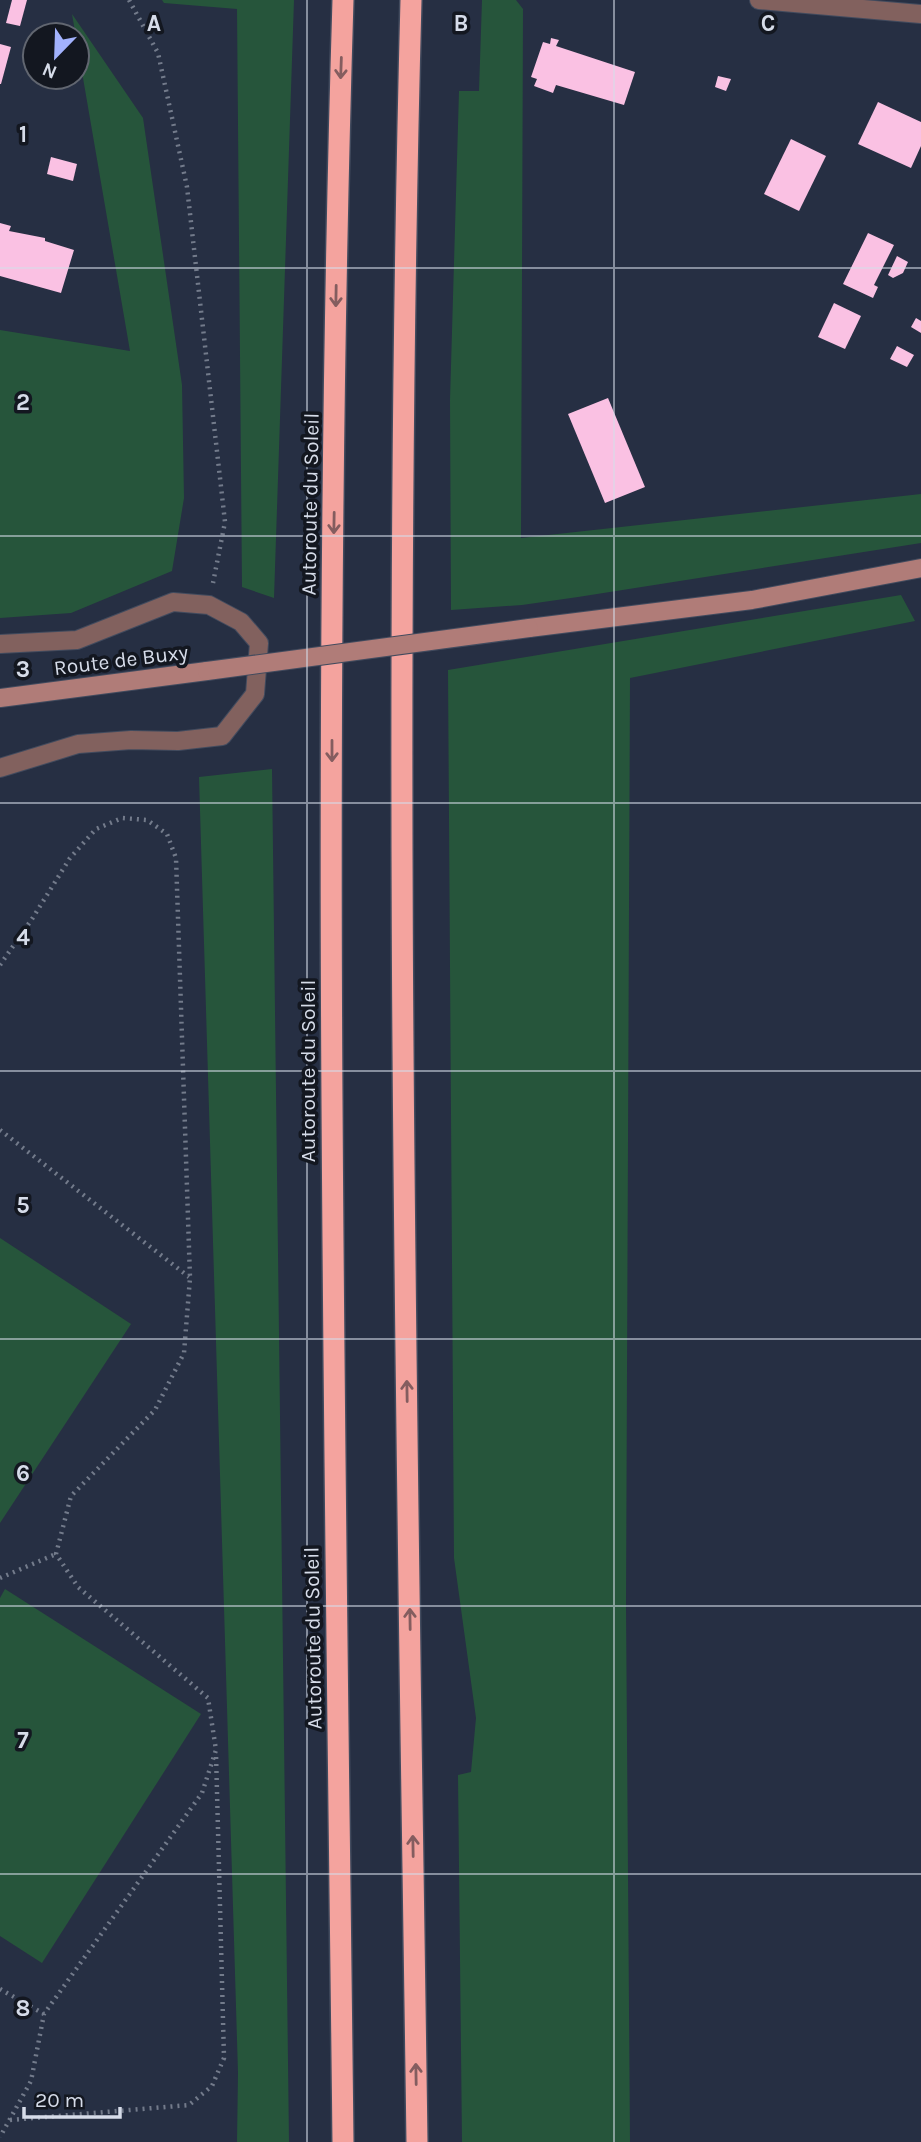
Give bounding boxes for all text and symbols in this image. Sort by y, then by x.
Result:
text: A [147,10,161,37]
text: B [454,10,468,37]
text: C [761,10,775,37]
north arrow [21,21,91,91]
one-way arrow [334,56,347,79]
text: N [39,58,60,84]
text: 1 [19,121,27,148]
one-way arrow [330,284,343,307]
text: 2 [16,389,30,416]
street label: Autoroute du Soleil [296,412,324,596]
one-way arrow [327,511,341,534]
street label: Route de Buxy [52,640,190,680]
text: 3 [16,656,30,683]
one-way arrow [325,739,339,762]
text: 4 [16,924,30,951]
street label: Autoroute du Soleil [296,980,320,1162]
text: 5 [16,1192,30,1219]
one-way arrow [400,1380,414,1403]
text: 6 [16,1460,30,1487]
street label: Autoroute du Soleil [299,1546,327,1730]
one-way arrow [403,1608,417,1631]
text: 7 [17,1727,29,1754]
one-way arrow [406,1835,420,1858]
text: 8 [16,1995,30,2022]
one-way arrow [409,2063,423,2086]
scale bar [24,2076,121,2120]
text: 20 m [35,2088,84,2112]

